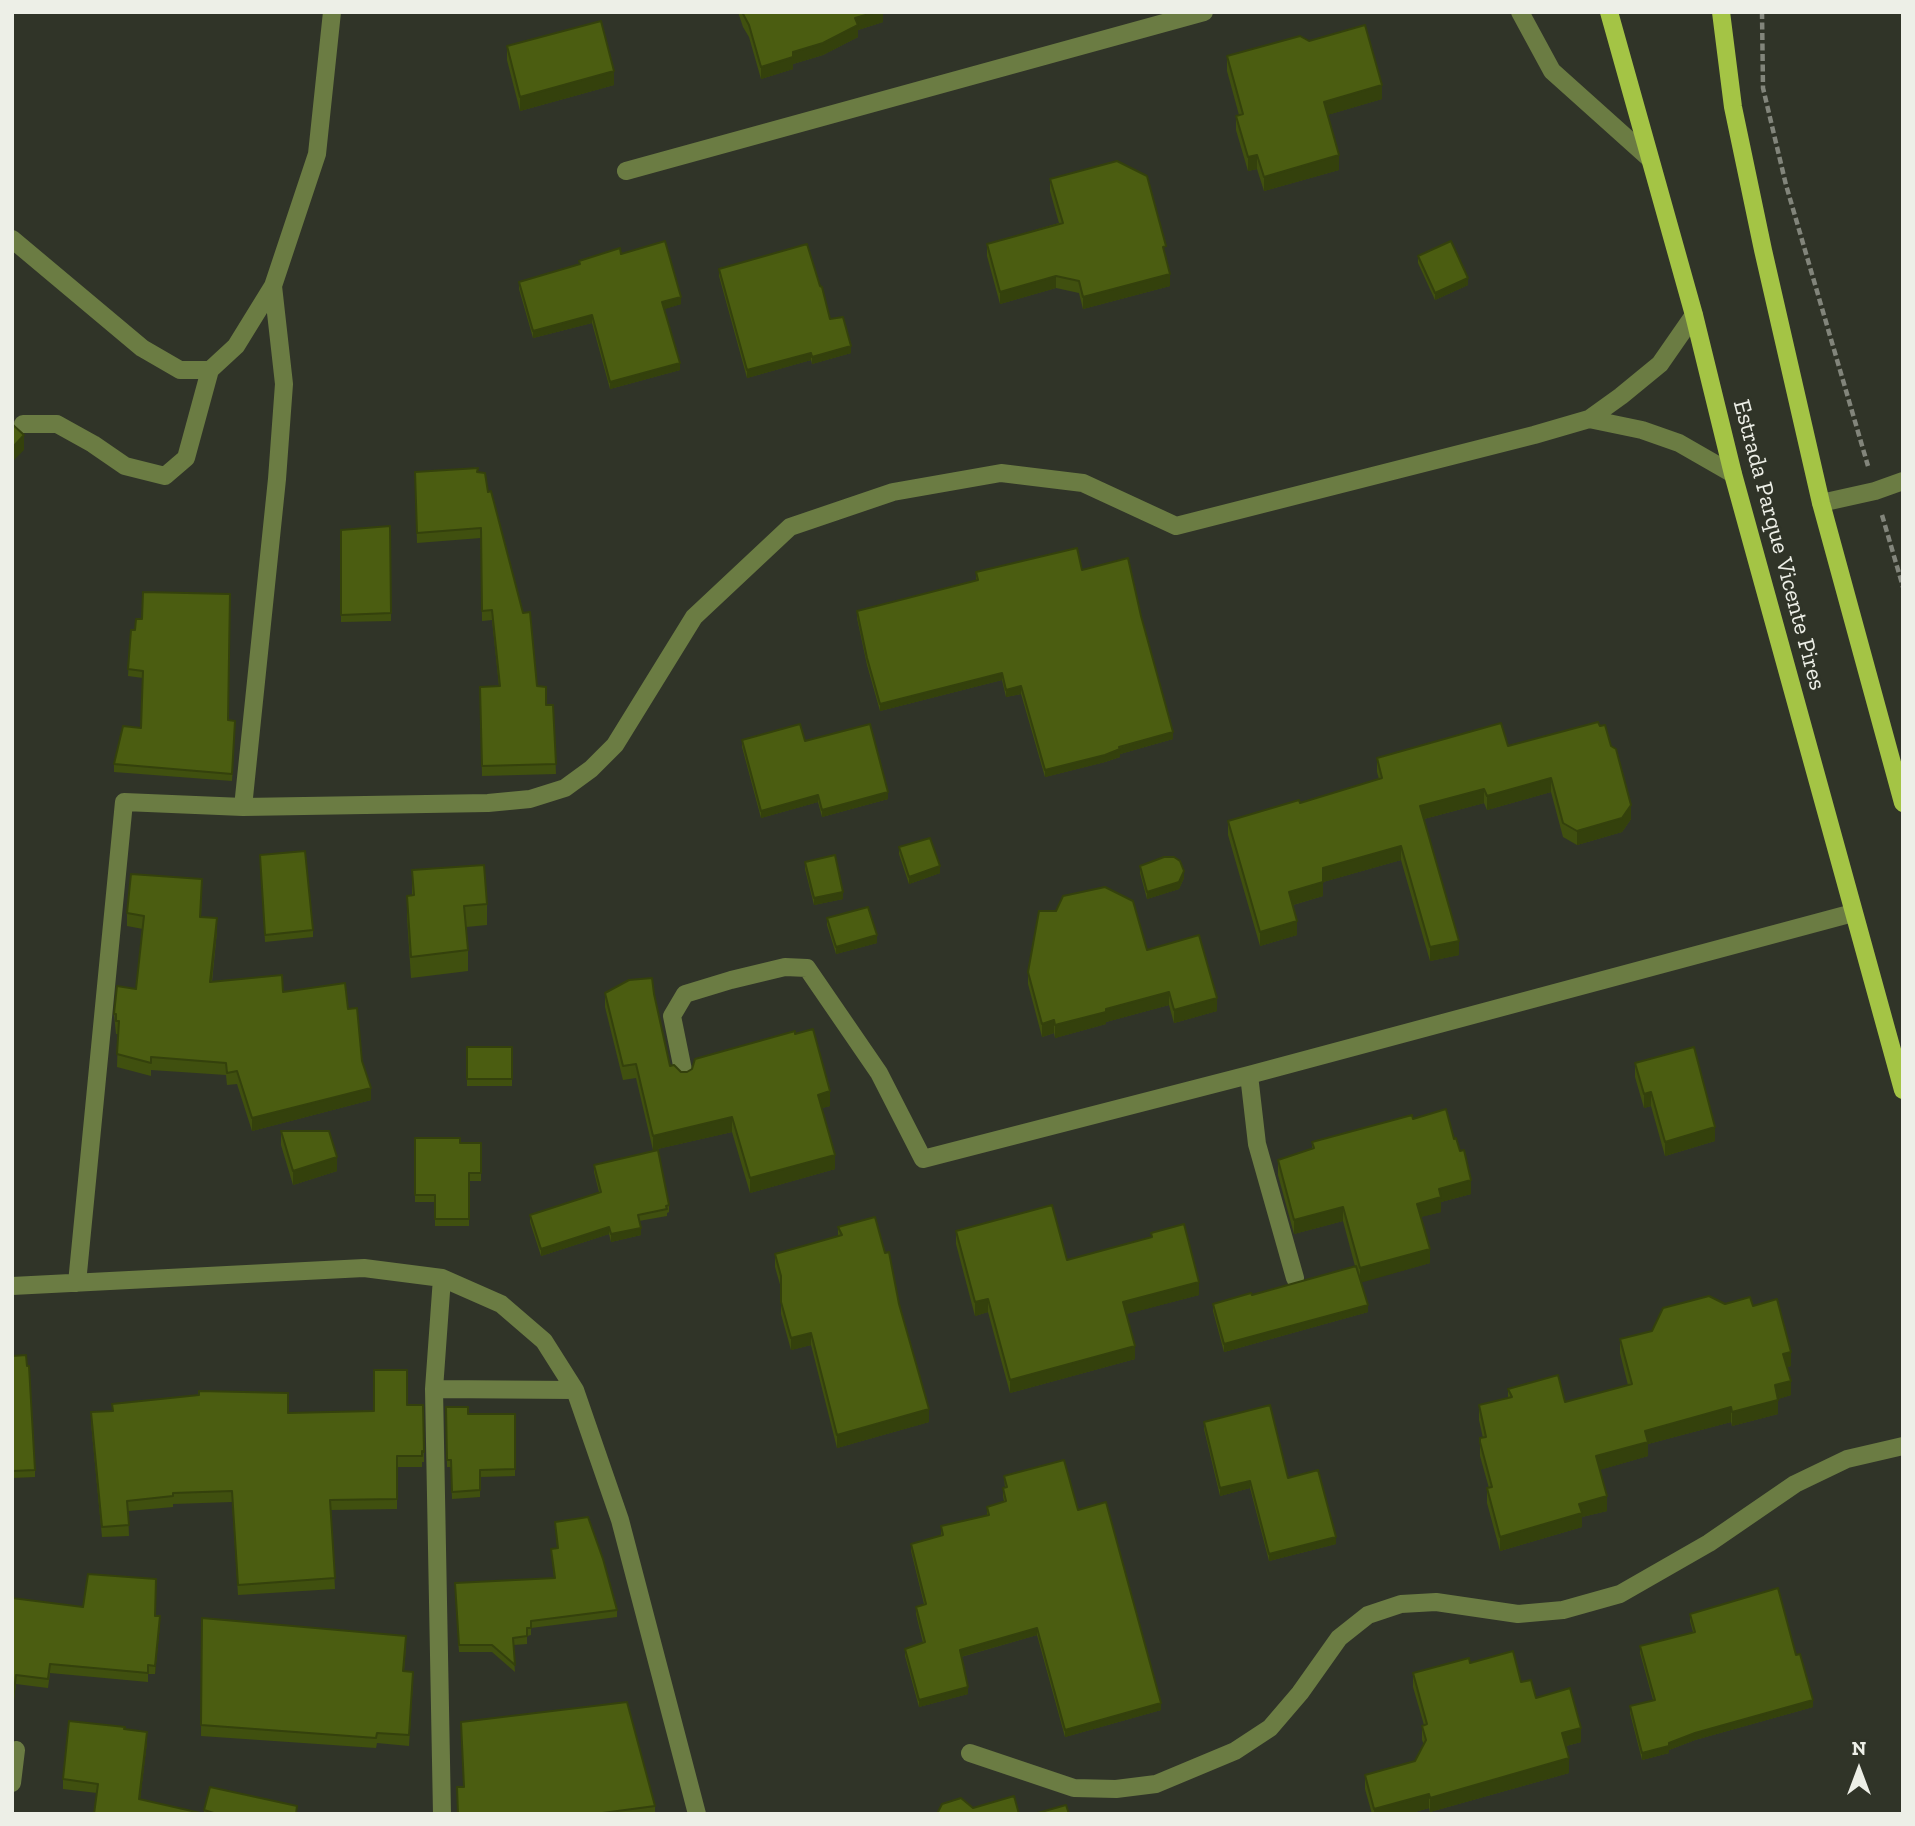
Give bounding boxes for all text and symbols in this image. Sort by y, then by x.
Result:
street label: Estrada Parque Vicente Pires [1726,397,1832,693]
north arrow [1824,1735,1894,1805]
text: N [1852,1737,1866,1760]

